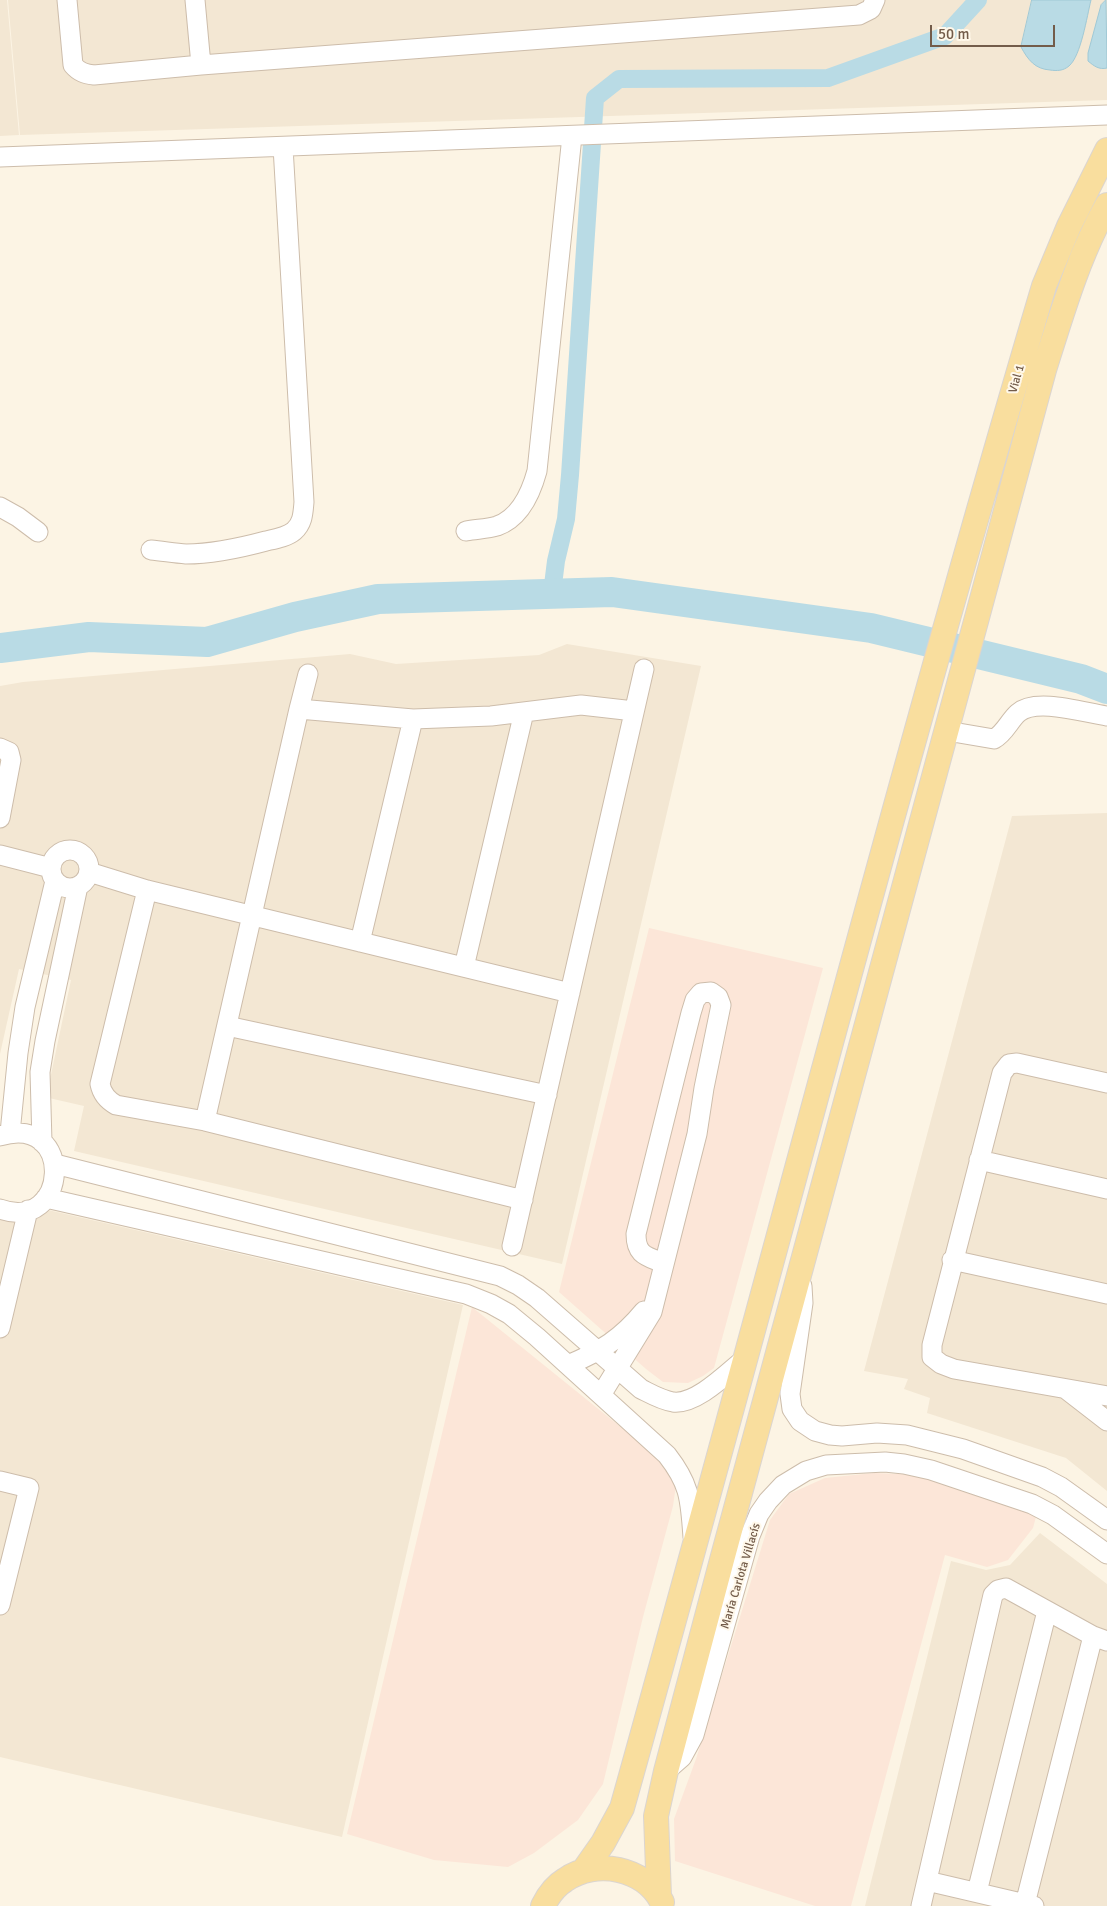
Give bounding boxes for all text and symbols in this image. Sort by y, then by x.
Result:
scale bar [932,15,1057,47]
text: 50 m [938,25,969,43]
street label: Vial 1 [1006,363,1028,395]
street label: María Carlota Villacís [718,1521,764,1631]

